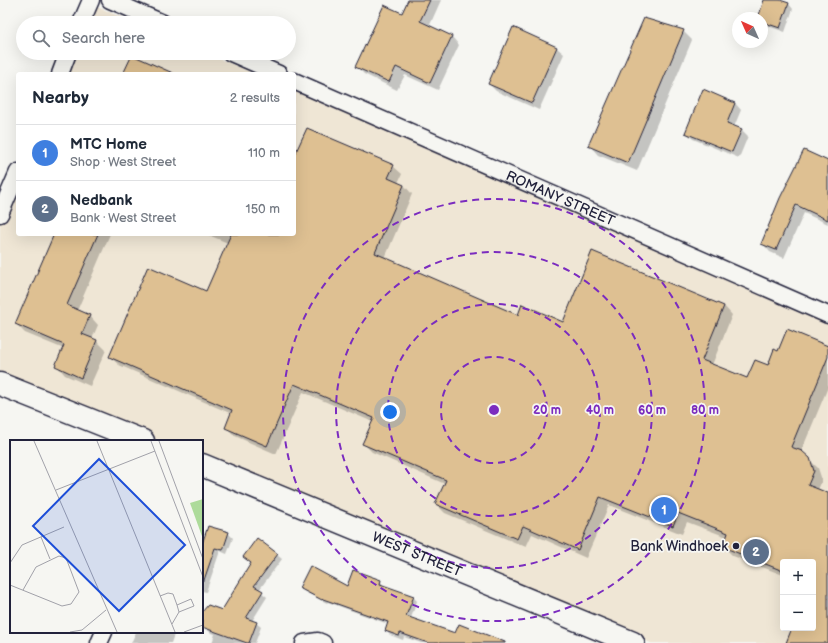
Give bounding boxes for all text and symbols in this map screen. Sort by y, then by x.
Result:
north arrow [732,12,768,48]
search box [16,16,296,60]
icon: search [30,27,52,49]
text: Search here [62,29,145,48]
text: Nearby [32,88,89,108]
text: 2 results [230,90,280,106]
text: MTC Home [70,135,147,154]
text: 1 [42,145,48,161]
text: 110 m [248,145,280,161]
text: Shop · West Street [70,154,176,170]
street label: ROMANY STREET [503,167,618,230]
text: Nedbank [70,191,132,210]
text: 2 [41,201,49,217]
text: 150 m [246,201,280,217]
text: Bank · West Street [70,210,176,226]
your location [380,402,400,422]
centre of rings [487,403,501,417]
text: 20 m [533,403,561,418]
text: 40 m [586,403,614,418]
text: 60 m [638,403,666,418]
text: 80 m [691,403,719,418]
inset map [10,440,203,633]
pin: 1 [651,495,677,525]
street label: WEST STREET [370,528,465,581]
pin: 2 [743,537,769,567]
place label: Bank Windhoek [630,538,728,555]
marker: Bank Windhoek [731,541,741,551]
map controls [780,559,816,631]
button: + [780,559,816,595]
button: − [780,595,816,631]

